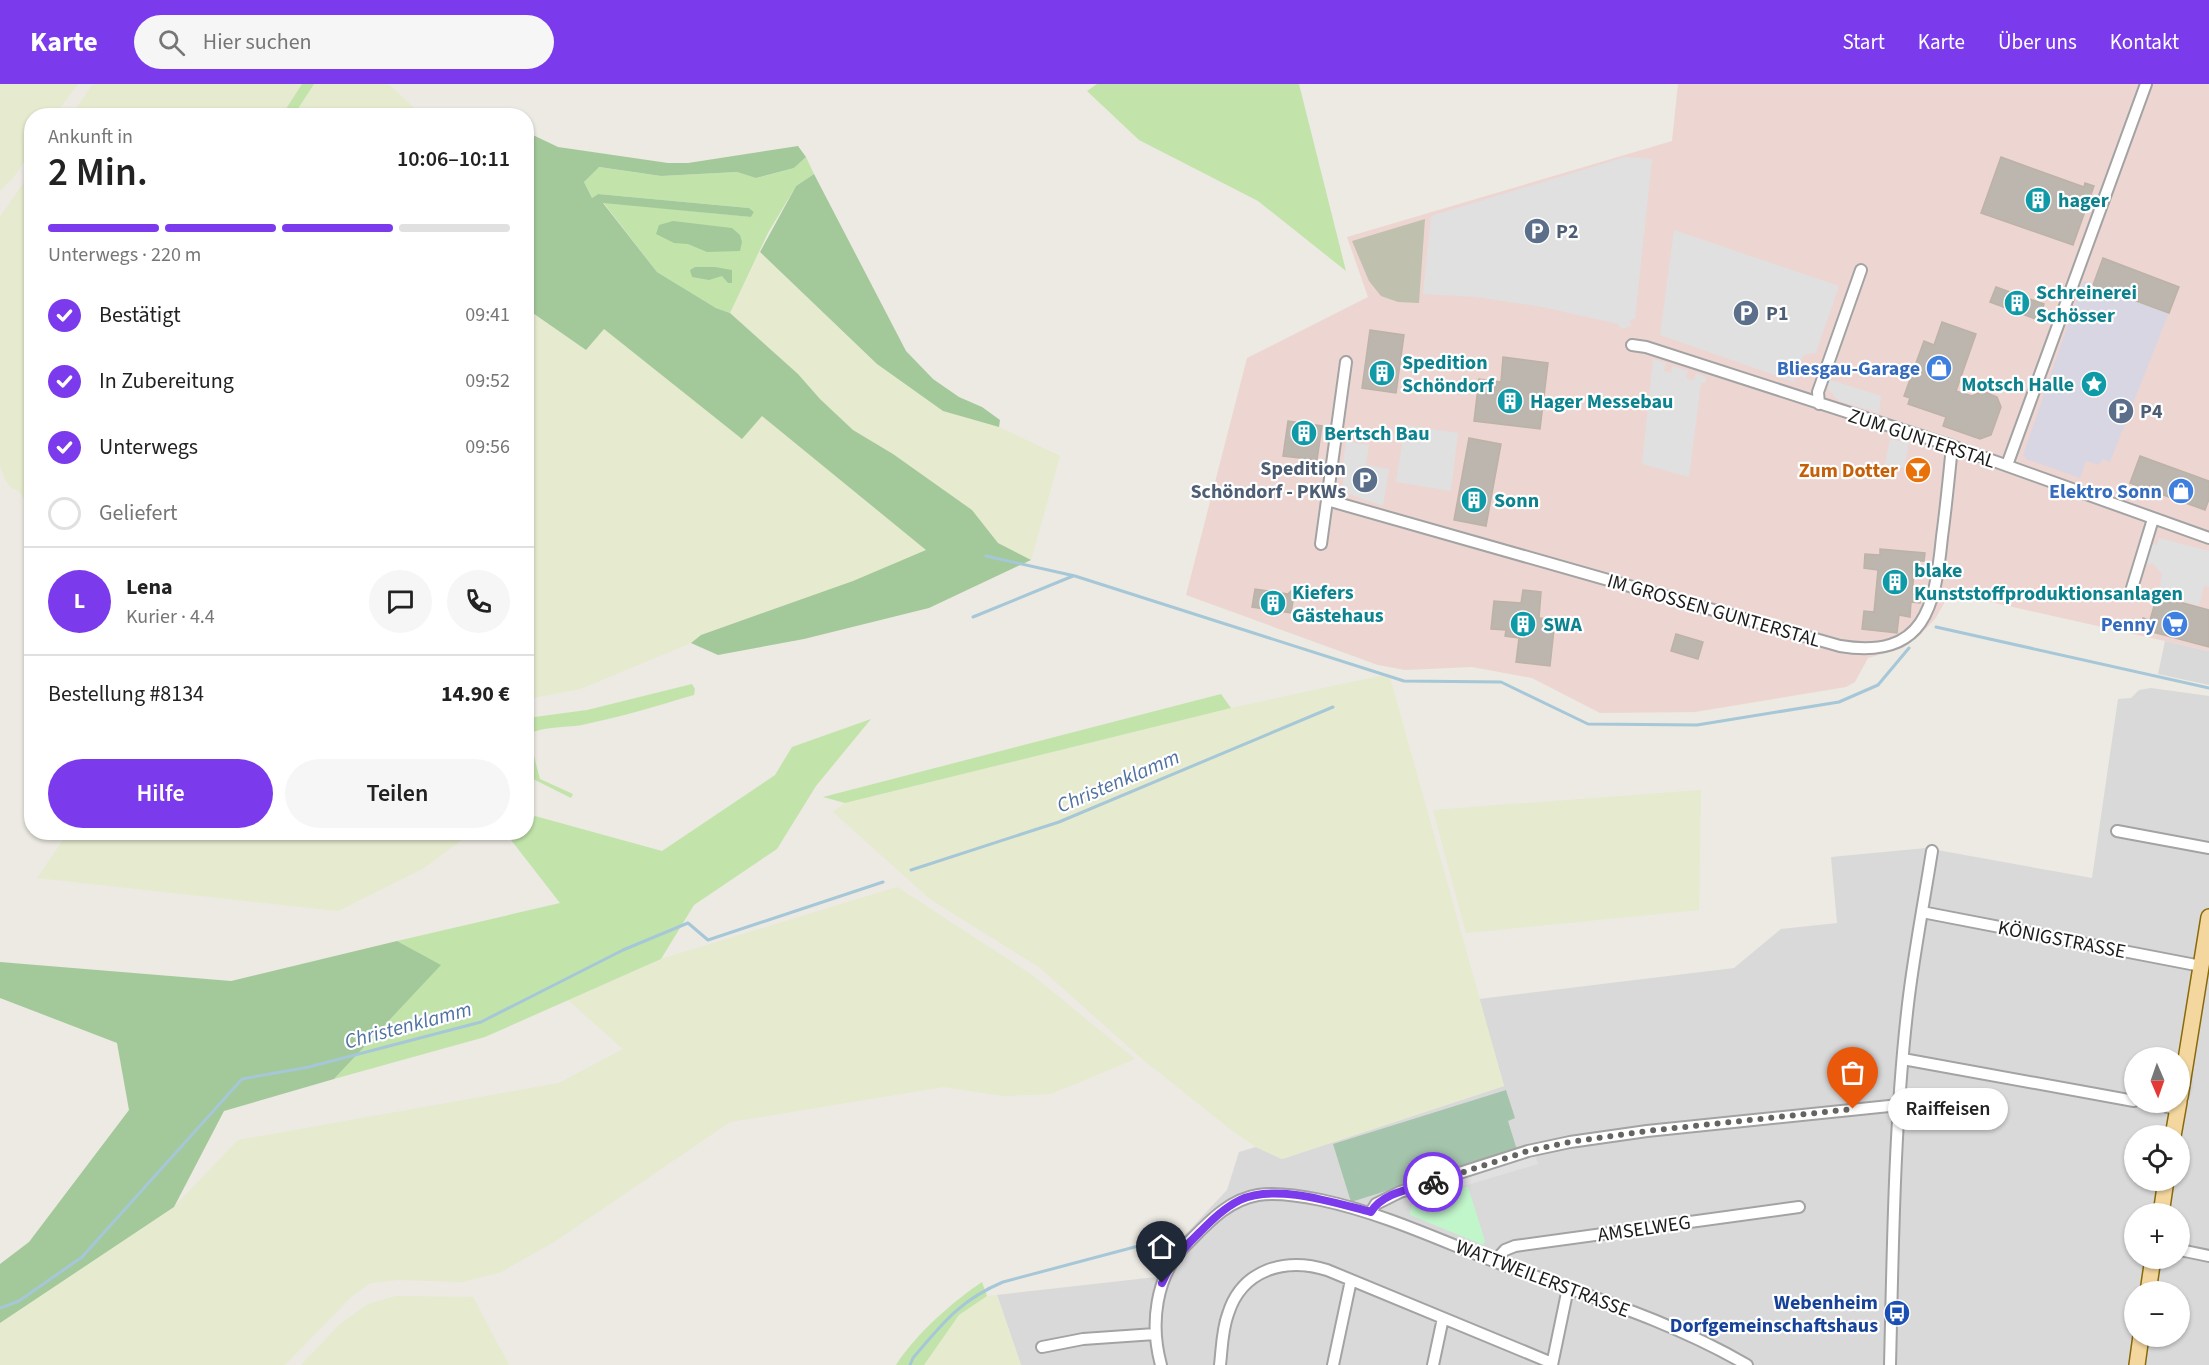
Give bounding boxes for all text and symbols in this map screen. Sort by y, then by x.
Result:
search box [134,15,554,69]
text: Karte [30,22,98,62]
icon: search [155,26,188,59]
text: Hier suchen [203,26,312,58]
text: Start [1842,27,1885,57]
text: Karte [1918,27,1965,57]
text: Über uns [1998,27,2077,57]
text: Kontakt [2110,27,2179,57]
text: Ankunft in [48,123,133,151]
text: 10:06–10:11 [397,143,510,175]
text: 2 Min. [48,145,148,201]
building icon: hager [2023,185,2053,215]
place label: hager [2058,187,2109,215]
parking icon: P2 [1522,216,1552,246]
place label: P2 [1556,218,1578,246]
text: Unterwegs · 220 m [48,241,201,269]
place label: Schreinerei Schösser [2036,279,2137,330]
building icon: Schreinerei Schösser [2002,288,2032,318]
parking icon: P1 [1731,298,1761,328]
icon: check [48,299,81,332]
text: Bestätigt [99,299,181,331]
place label: P1 [1766,300,1788,328]
text: 09:41 [465,301,510,329]
place label: Spedition Schöndorf [1402,349,1495,400]
shop icon: Bliesgau-Garage [1924,353,1954,383]
place label: Bliesgau-Garage [1777,355,1920,383]
building icon: Spedition Schöndorf [1367,358,1397,388]
icon: check [48,365,81,398]
text: In Zubereitung [99,365,234,397]
text: 09:52 [465,367,510,395]
place icon: Motsch Halle [2079,369,2109,399]
place label: Motsch Halle [1961,371,2074,399]
building icon: Hager Messebau [1495,386,1525,416]
place label: Hager Messebau [1530,388,1673,416]
parking icon: P4 [2106,396,2136,426]
place label: P4 [2140,398,2163,426]
street label: ZUM GUNTERSTAL [1844,402,1999,476]
building icon: Bertsch Bau [1289,418,1319,448]
place label: Bertsch Bau [1324,420,1430,448]
icon: check [48,431,81,464]
text: Unterwegs [99,431,198,463]
text: 09:56 [465,433,510,461]
place label: Spedition Schöndorf - PKWs [1190,455,1346,506]
bar icon: Zum Dotter [1903,455,1933,485]
place label: Zum Dotter [1799,457,1898,485]
parking icon: Spedition Schöndorf - PKWs [1350,465,1380,495]
shop icon: Elektro Sonn [2166,476,2196,506]
place label: Elektro Sonn [2049,478,2162,506]
building icon: Sonn [1459,485,1489,515]
place label: Sonn [1494,487,1539,515]
text: Geliefert [99,497,178,529]
place label: blake Kunststoffproduktionsanlagen [1914,557,2183,608]
street label: IM GROSSEN GUNTERSTAL [1604,567,1824,655]
building icon: blake Kunststoffproduktionsanlagen [1880,567,1910,597]
button: chat [369,570,432,633]
button: phone [447,570,510,633]
text: Lena [126,571,173,603]
place label: Kiefers Gästehaus [1292,579,1384,630]
text: L [74,585,85,617]
building icon: Kiefers Gästehaus [1258,588,1288,618]
text: Kurier · 4.4 [126,603,215,631]
building icon: SWA [1508,609,1538,639]
supermarket icon: Penny [2160,609,2190,639]
place label: SWA [1543,611,1582,639]
place label: Penny [2101,611,2157,639]
text: Bestellung #8134 [48,678,204,710]
text: 14.90 € [441,678,510,710]
water label: Christenklamm [1052,742,1184,820]
button: Hilfe [48,759,273,828]
button: Teilen [285,759,510,828]
street label: KÖNIGSTRASSE [1995,914,2128,966]
water label: Christenklamm [341,994,475,1056]
pin [1827,1047,1878,1109]
north arrow [2124,1047,2190,1113]
map controls [2124,1047,2190,1347]
icon: bag [1836,1056,1869,1089]
callout: Raiffeisen [1889,1088,2009,1130]
text: Raiffeisen [1906,1095,1990,1123]
button: locate [2124,1125,2190,1191]
courier [1403,1152,1463,1212]
icon: bike [1417,1166,1450,1199]
button: + [2124,1203,2190,1269]
street label: AMSELWEG [1596,1209,1693,1249]
pin [1136,1221,1187,1283]
icon: home [1145,1230,1178,1263]
street label: WATTWEILERSTRASSE [1451,1233,1634,1325]
button: − [2124,1281,2190,1347]
place label: Webenheim Dorfgemeinschaftshaus [1670,1289,1878,1340]
bus stop icon: Webenheim Dorfgemeinschaftshaus [1882,1298,1912,1328]

